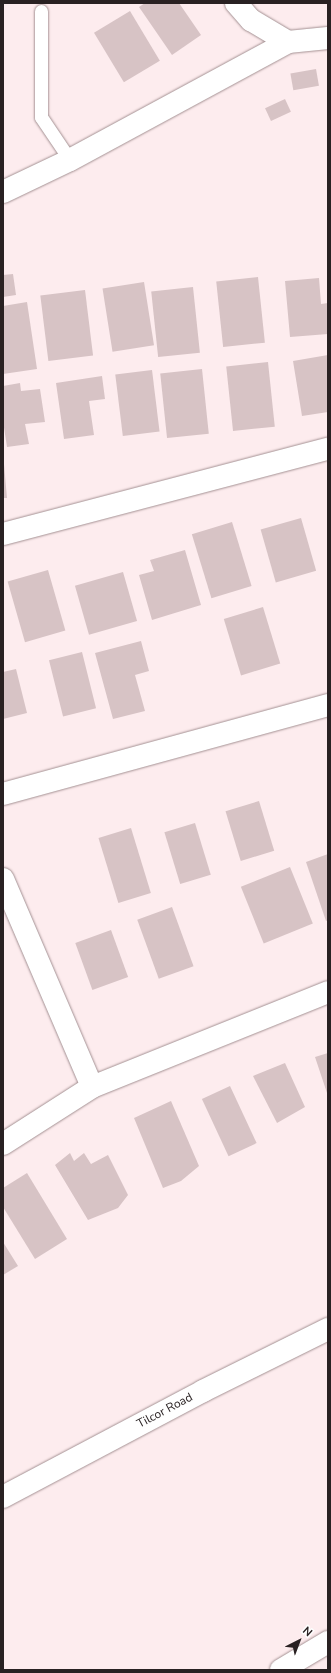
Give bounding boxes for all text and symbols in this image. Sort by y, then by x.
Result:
street label: Tilcor Road [135,1390,195,1432]
north arrow [279,1621,319,1661]
text: N [299,1623,315,1640]

